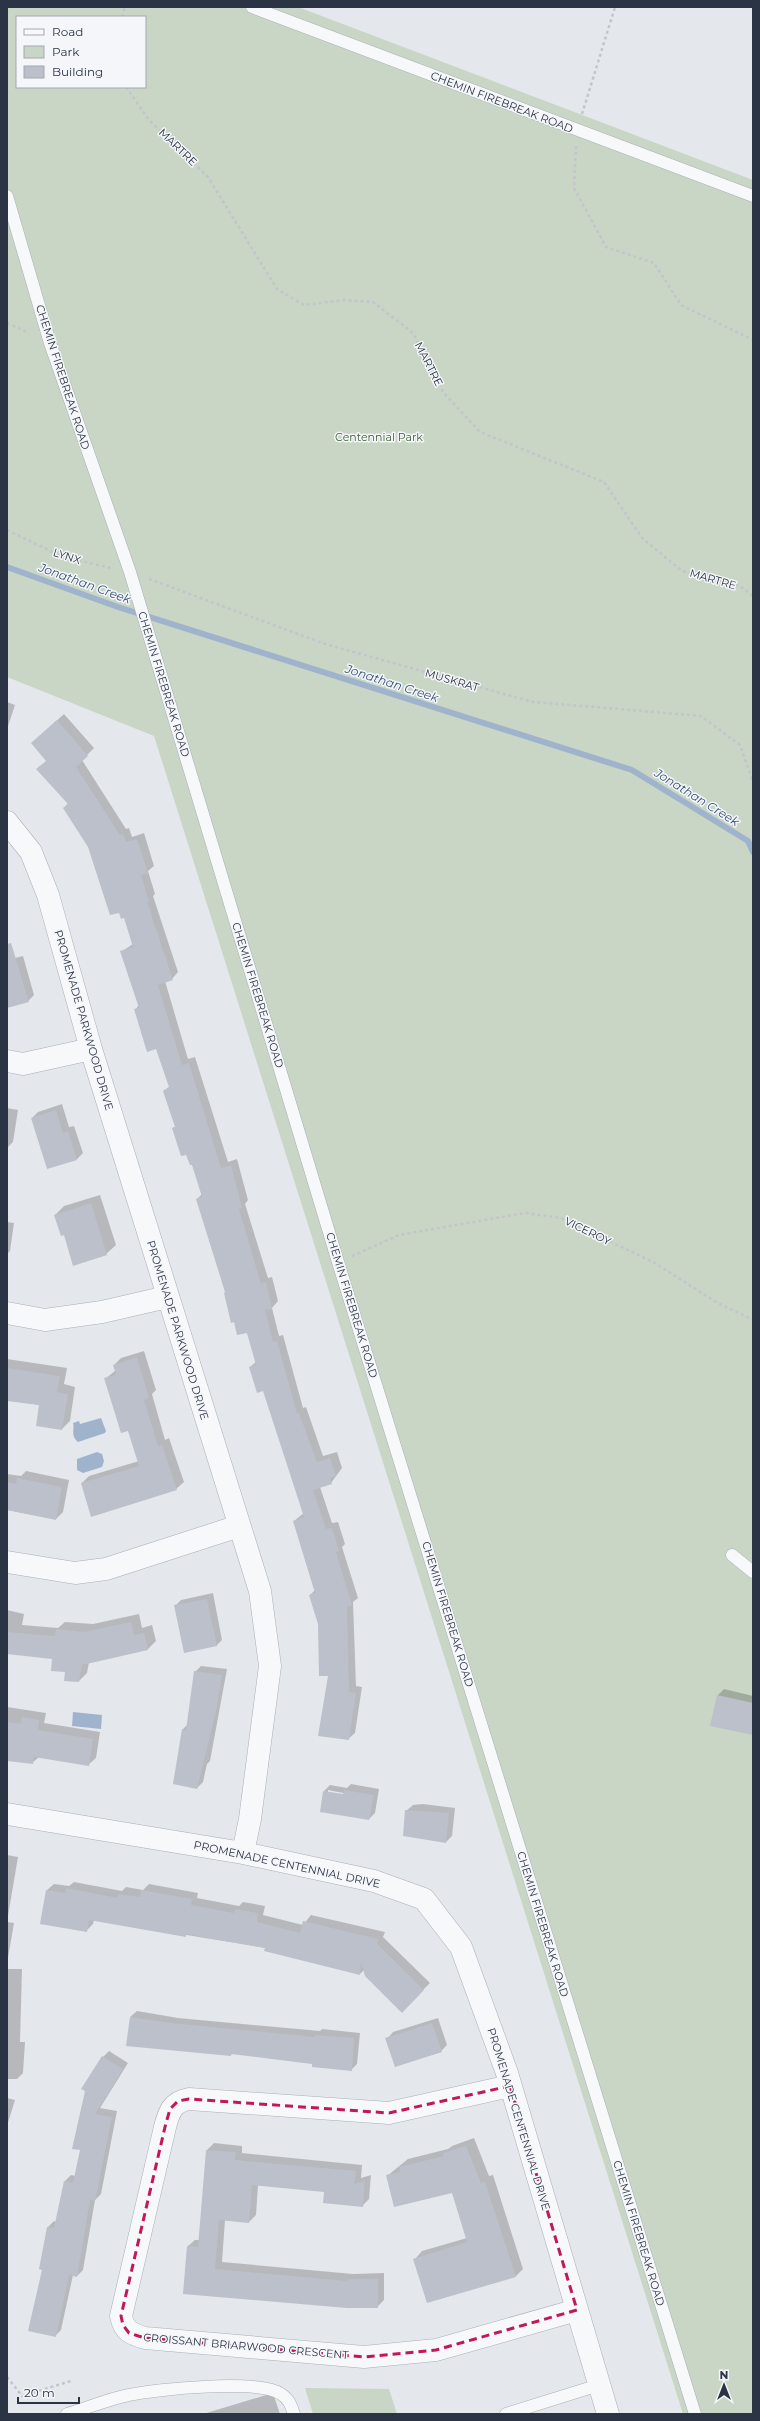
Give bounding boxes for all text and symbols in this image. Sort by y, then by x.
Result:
legend [16,16,146,88]
text: Road [52,24,83,39]
text: Park [52,44,80,59]
text: Building [52,64,103,79]
street label: CHEMIN FIREBREAK ROAD [429,68,575,136]
street label: MARTRE [156,125,200,169]
street label: CHEMIN FIREBREAK ROAD [33,303,93,451]
street label: MARTRE [412,339,446,389]
park label: Centennial Park [335,430,423,444]
street label: LYNX [51,545,83,567]
water label: Jonathan Creek [36,559,134,607]
street label: MARTRE [688,566,738,592]
street label: CHEMIN FIREBREAK ROAD [135,609,193,759]
water label: Jonathan Creek [343,661,441,705]
street label: MUSKRAT [423,666,481,695]
water label: Jonathan Creek [651,764,743,830]
street label: CHEMIN FIREBREAK ROAD [229,920,287,1070]
street label: PROMENADE PARKWOOD DRIVE [51,928,117,1112]
street label: VICEROY [563,1214,613,1248]
street label: CHEMIN FIREBREAK ROAD [323,1230,381,1380]
street label: PROMENADE PARKWOOD DRIVE [144,1238,212,1422]
street label: CHEMIN FIREBREAK ROAD [419,1539,477,1689]
street label: PROMENADE CENTENNIAL DRIVE [192,1837,382,1891]
street label: CHEMIN FIREBREAK ROAD [514,1849,572,1999]
street label: PROMENADE CENTENNIAL DRIVE [484,2026,554,2212]
street label: CHEMIN FIREBREAK ROAD [610,2158,668,2308]
street label: CROISSANT BRIARWOOD CRESCENT [143,2330,350,2362]
north arrow [704,2365,744,2405]
text: N [720,2368,728,2382]
scale bar [18,2379,79,2405]
text: 20 m [24,2385,55,2400]

